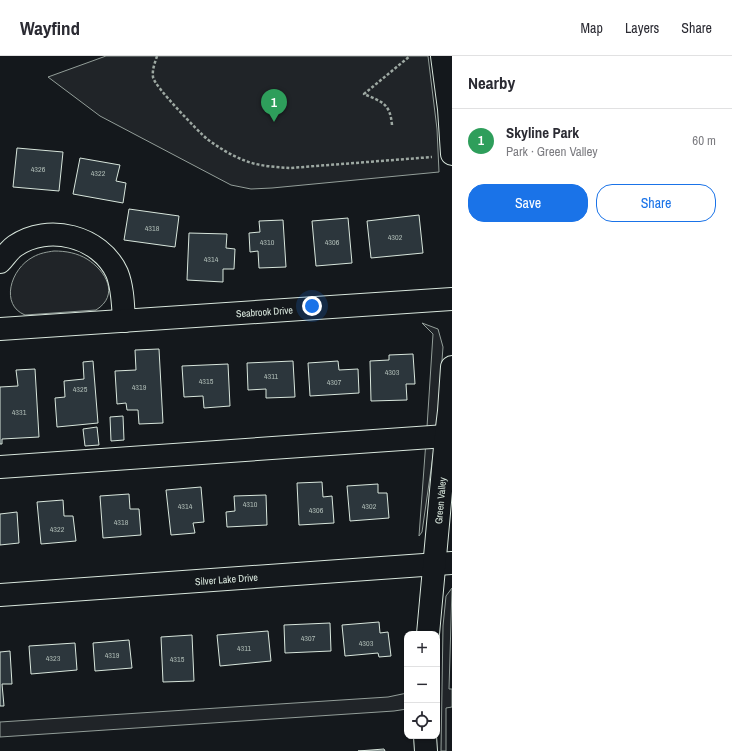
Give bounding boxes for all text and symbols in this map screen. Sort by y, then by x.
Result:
text: Wayfind [20,15,80,41]
text: Map [581,19,603,37]
text: Layers [625,19,659,37]
text: Share [681,19,712,37]
text: Nearby [468,71,515,94]
pin: 1 [261,89,287,122]
text: Skyline Park [506,122,579,143]
text: 1 [478,132,484,149]
text: 60 m [692,132,716,149]
text: Park · Green Valley [506,143,598,160]
house number: 4326 [31,164,46,174]
house number: 4322 [91,168,106,178]
button: Save [468,184,588,222]
button: Share [596,184,716,222]
house number: 4318 [145,223,160,233]
house number: 4302 [388,232,403,242]
house number: 4310 [260,237,275,247]
house number: 4306 [325,237,340,247]
house number: 4314 [204,254,219,264]
your location [302,296,322,316]
street label: Seabrook Drive [236,303,294,320]
house number: 4303 [385,367,400,377]
house number: 4311 [264,371,278,381]
house number: 4315 [199,376,214,386]
house number: 4307 [327,377,342,387]
house number: 4319 [132,382,147,392]
house number: 4325 [73,384,88,394]
house number: 4331 [12,407,27,417]
street label: Green Valley [432,476,449,524]
house number: 4310 [243,499,258,509]
house number: 4314 [178,501,193,511]
house number: 4302 [362,501,377,511]
house number: 4306 [309,505,324,515]
house number: 4318 [114,517,129,527]
house number: 4322 [50,524,65,534]
street label: Silver Lake Drive [195,570,259,588]
map controls [404,631,440,739]
button: + [404,631,440,667]
house number: 4307 [301,633,316,643]
house number: 4303 [359,638,374,648]
house number: 4311 [237,643,251,653]
house number: 4319 [105,650,120,660]
house number: 4323 [46,653,61,663]
house number: 4315 [170,654,185,664]
button: − [404,667,440,703]
button: locate [404,703,440,739]

